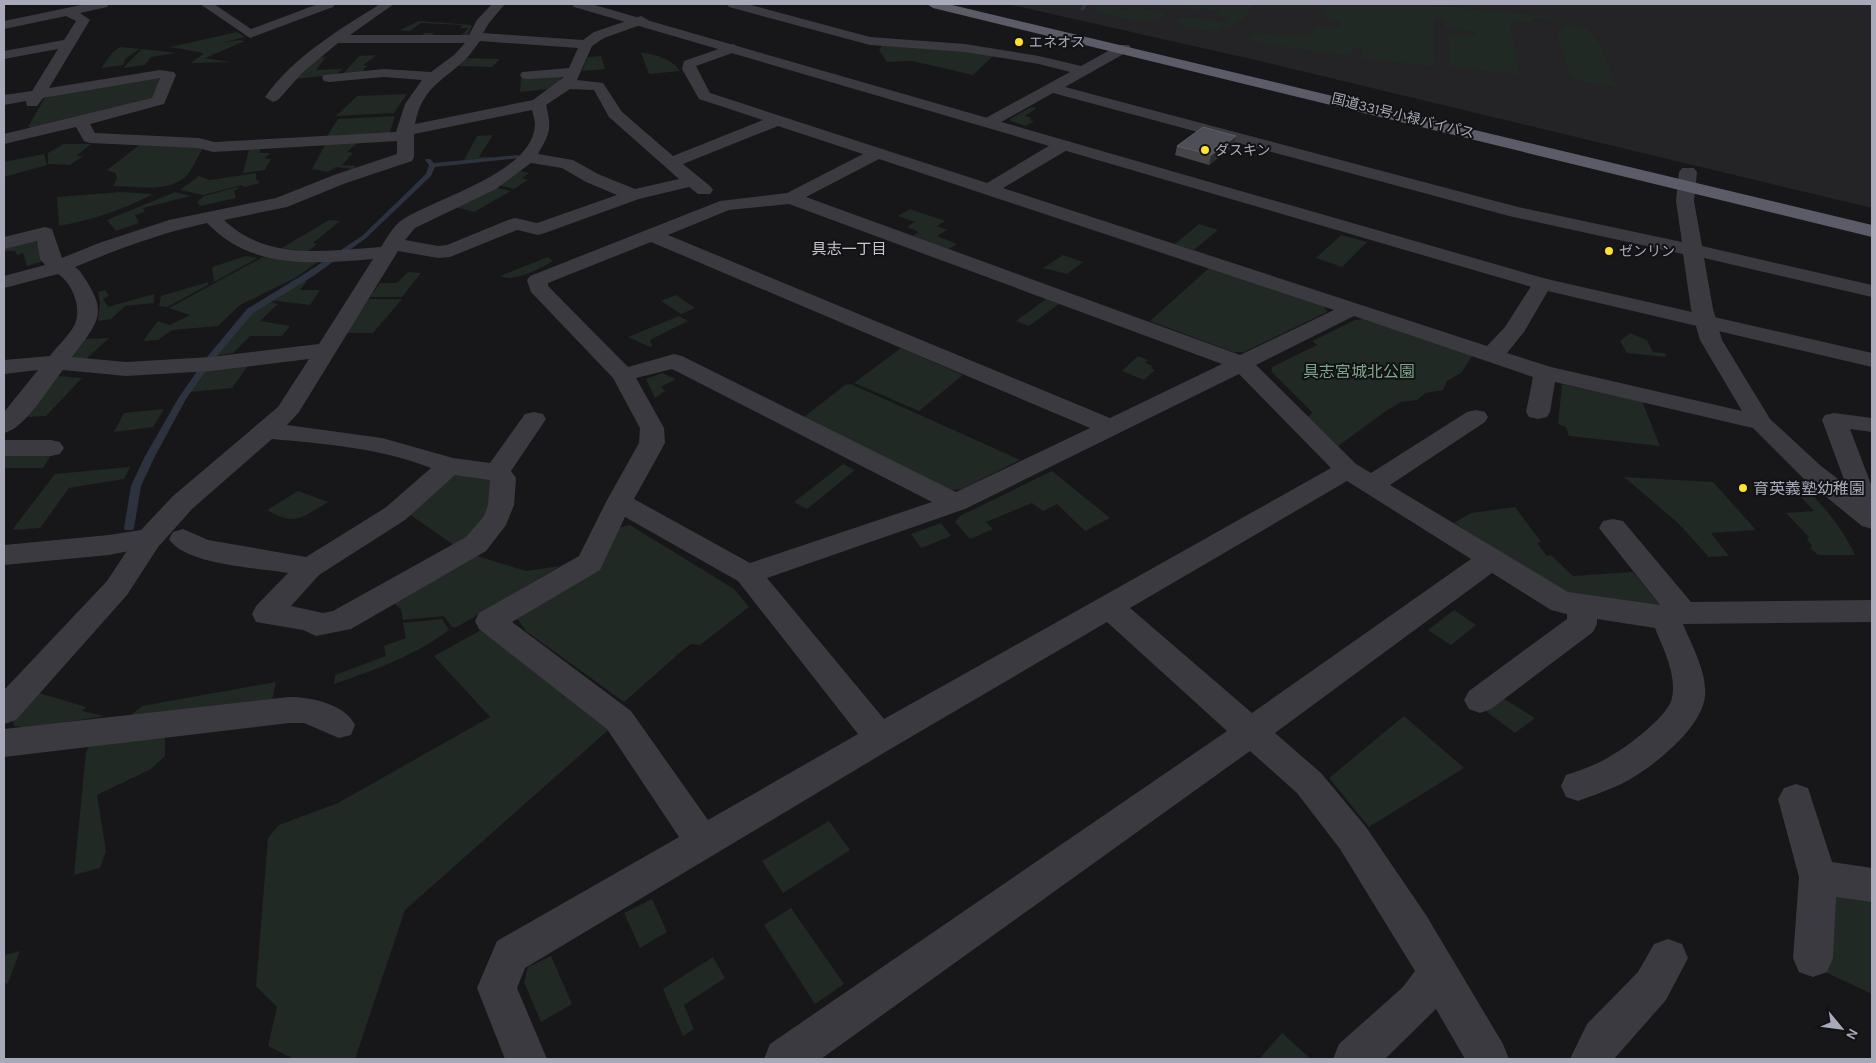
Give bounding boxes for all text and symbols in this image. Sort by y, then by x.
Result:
place label: エネオス [1029,34,1085,51]
marker: エネオス [1013,36,1025,48]
street label: 国道331号小禄バイパス [1330,90,1476,142]
place label: ダスキン [1215,142,1271,159]
marker: ダスキン [1199,144,1211,156]
district label: 具志一丁目 [811,240,887,258]
place label: ゼンリン [1619,243,1675,260]
marker: ゼンリン [1603,245,1615,257]
park label: 具志宮城北公園 [1303,362,1415,381]
place label: 育英義塾幼稚園 [1753,479,1865,498]
marker: 育英義塾幼稚園 [1737,482,1749,494]
north arrow [1816,1003,1866,1053]
text: N [1842,1026,1862,1043]

